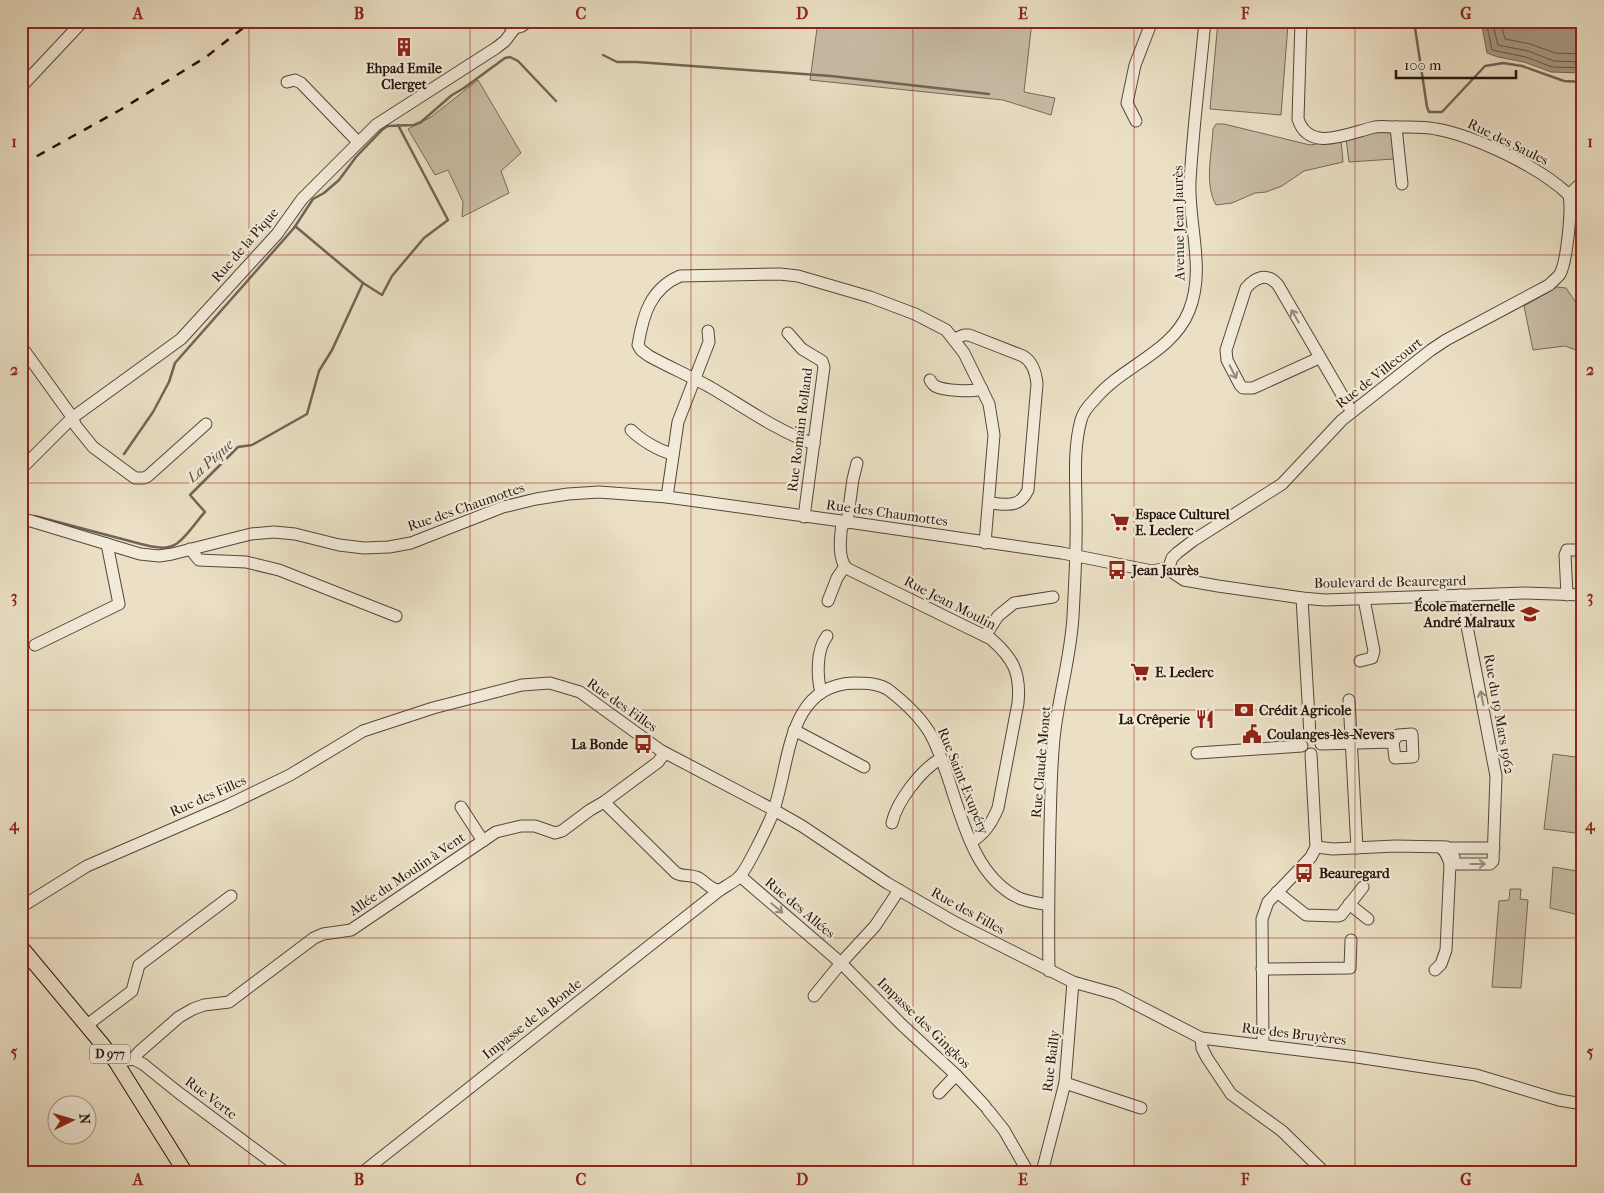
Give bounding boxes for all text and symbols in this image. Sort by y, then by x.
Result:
text: A [132,4,144,23]
text: B [354,4,364,23]
text: C [576,4,587,23]
text: D [796,4,808,23]
text: E [1018,4,1028,23]
text: F [1240,4,1250,23]
text: G [1460,4,1472,23]
building icon: Ehpad Emile Clerget [393,36,415,58]
scale bar [1396,48,1516,80]
text: 100 m [1404,56,1442,74]
place label: Ehpad Emile Clerget [366,60,442,93]
street label: Rue des Saules [1465,115,1551,169]
text: 1 [11,132,17,151]
text: 1 [1587,132,1593,151]
street label: Avenue Jean Jaurès [1169,165,1189,282]
street label: Rue de la Pique [208,204,282,286]
one-way arrow [1290,309,1300,323]
street label: Rue de Villecourt [1332,334,1426,412]
text: 2 [10,360,18,379]
text: 2 [1586,360,1594,379]
one-way arrow [1228,364,1238,379]
street label: Rue Romain Rolland [784,367,816,493]
water label: La Pique [182,435,238,487]
street label: Rue des Chaumottes [405,479,527,535]
street label: Rue des Chaumottes [825,496,949,530]
place label: Espace Culturel E. Leclerc [1135,506,1230,539]
supermarket icon: Espace Culturel E. Leclerc [1109,511,1131,533]
bus stop icon: Jean Jaurès [1106,559,1128,581]
place label: Jean Jaurès [1130,562,1200,579]
street label: Boulevard de Beauregard [1314,572,1467,592]
street label: Rue Jean Moulin [901,573,999,633]
text: 3 [11,587,17,607]
text: 3 [1587,587,1593,607]
place label: École maternelle André Malraux [1414,597,1516,631]
school or university icon: École maternelle André Malraux [1519,603,1541,625]
street label: Rue du 19 Mars 1962 [1480,652,1518,776]
supermarket icon: E. Leclerc [1129,661,1151,683]
place label: E. Leclerc [1155,664,1214,681]
street label: Rue des Filles [584,675,660,735]
one-way arrow [1477,691,1486,707]
bank icon: Crédit Agricole [1233,699,1255,721]
place label: Crédit Agricole [1259,702,1351,719]
street label: Rue Claude Monet [1028,705,1054,819]
restaurant icon: La Crêperie [1194,708,1216,730]
place label: La Crêperie [1118,711,1190,728]
public building icon: Coulanges-lès-Nevers [1241,723,1263,745]
street label: Rue Saint-Exupéry [934,725,992,837]
place label: Coulanges-lès-Nevers [1267,726,1395,743]
bus stop icon: La Bonde [632,733,654,755]
place label: La Bonde [571,736,628,753]
street label: Rue des Filles [167,772,249,820]
text: 4 [8,815,20,835]
text: 4 [1584,815,1596,835]
street label: Allée du Moulin à Vent [345,829,468,920]
one-way arrow [1470,859,1486,869]
bus stop icon: Beauregard [1293,862,1315,884]
place label: Beauregard [1319,865,1391,882]
street label: Rue des Allées [762,874,838,942]
street label: Rue des Filles [928,884,1008,938]
one-way arrow [770,903,783,914]
street label: Impasse des Gingkos [874,974,974,1072]
street label: Impasse de la Bonde [479,975,585,1063]
street label: Rue des Bruyères [1241,1019,1347,1049]
street label: Rue Bailly [1039,1028,1063,1093]
text: 5 [11,1042,18,1061]
text: 5 [1587,1042,1594,1061]
road number: D 977 [90,1044,130,1064]
street label: Rue Verte [182,1073,240,1123]
north arrow [48,1096,98,1146]
text: N [76,1113,93,1125]
text: A [132,1170,144,1189]
text: B [354,1170,364,1189]
text: C [576,1170,587,1189]
text: D [796,1170,808,1189]
text: E [1018,1170,1028,1189]
text: F [1240,1170,1250,1189]
text: G [1460,1170,1472,1189]

